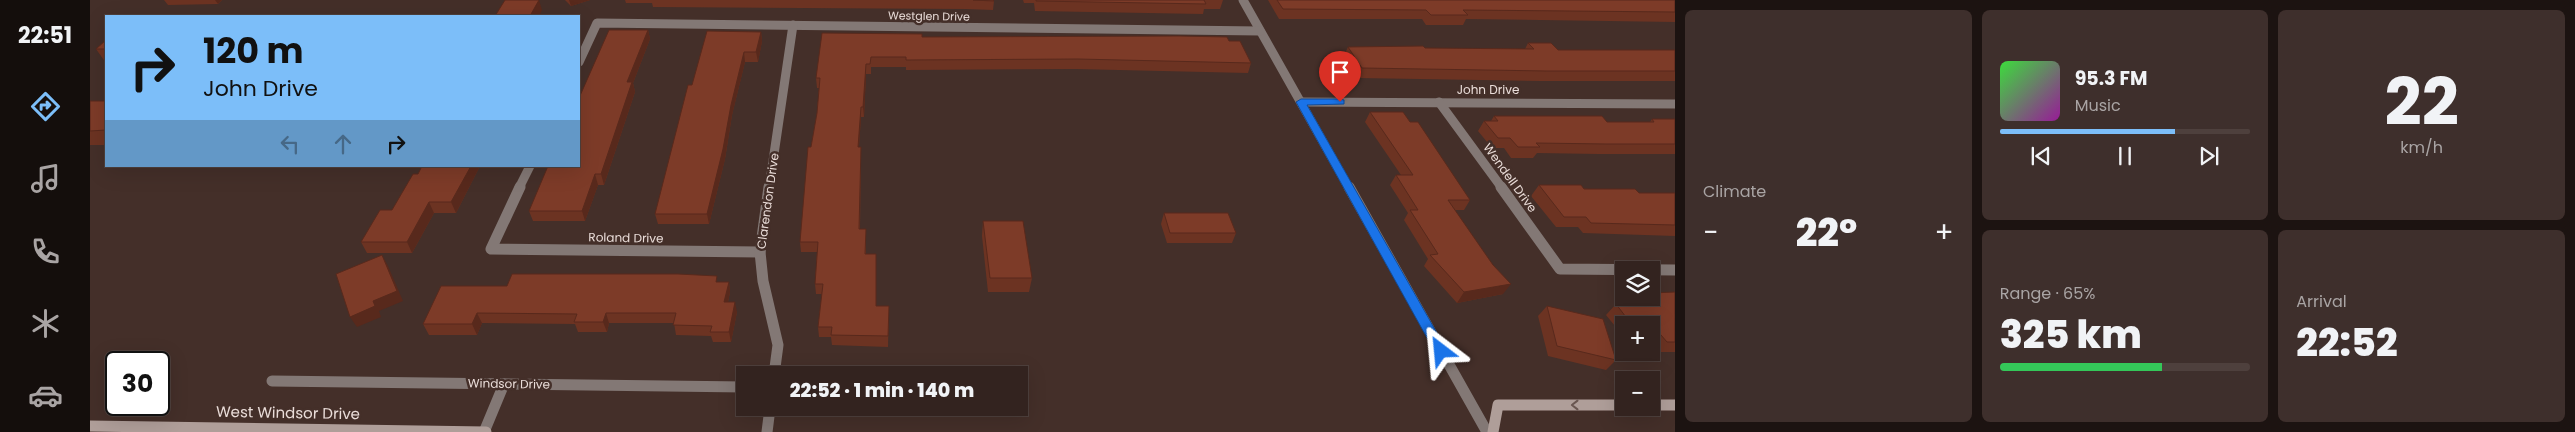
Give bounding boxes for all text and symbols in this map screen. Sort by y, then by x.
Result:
street label: Westglen Drive [888,7,970,25]
text: 22:51 [18,20,72,51]
text: 120 m [203,26,303,75]
icon: right [120,35,185,100]
pin [1319,51,1361,102]
text: 22 [2385,57,2459,148]
icon: arrive [1326,58,1354,86]
text: 95.3 FM [2075,65,2147,92]
text: John Drive [203,73,318,104]
street label: John Drive [1457,81,1519,98]
icon: directions [28,89,63,124]
text: Music [2075,94,2121,117]
icon: left [276,130,304,158]
icon: ahead [329,130,357,158]
icon: right [382,130,410,158]
text: km/h [2400,136,2443,159]
street label: Wendell Drive [1480,140,1541,216]
icon: previous [2027,142,2055,170]
icon: pause [2111,142,2139,170]
icon: next [2195,142,2223,170]
street label: Clarendon Drive [752,152,783,250]
icon: music [28,161,63,196]
text: Climate [1703,180,1766,203]
text: 22° [1796,206,1857,259]
text: − [1703,213,1718,252]
text: + [1935,213,1954,252]
street label: Roland Drive [588,228,664,247]
icon: phone [28,234,63,269]
map controls [1615,261,1660,416]
button: layers [1615,261,1660,306]
text: Range · 65% [2000,282,2095,305]
text: Arrival [2296,290,2347,313]
icon: climate [28,306,63,341]
text: 325 km [2000,308,2142,361]
button: + [1615,316,1660,361]
text: 22:52 [2296,316,2398,369]
position arrow [1414,324,1466,376]
speed limit sign: 30 [105,351,170,416]
button: − [1615,371,1660,416]
street label: Windsor Drive [468,374,550,393]
text: 22:52 · 1 min · 140 m [790,377,974,404]
icon: car [28,378,63,413]
one-way arrow [1571,400,1578,410]
street label: West Windsor Drive [216,401,360,424]

